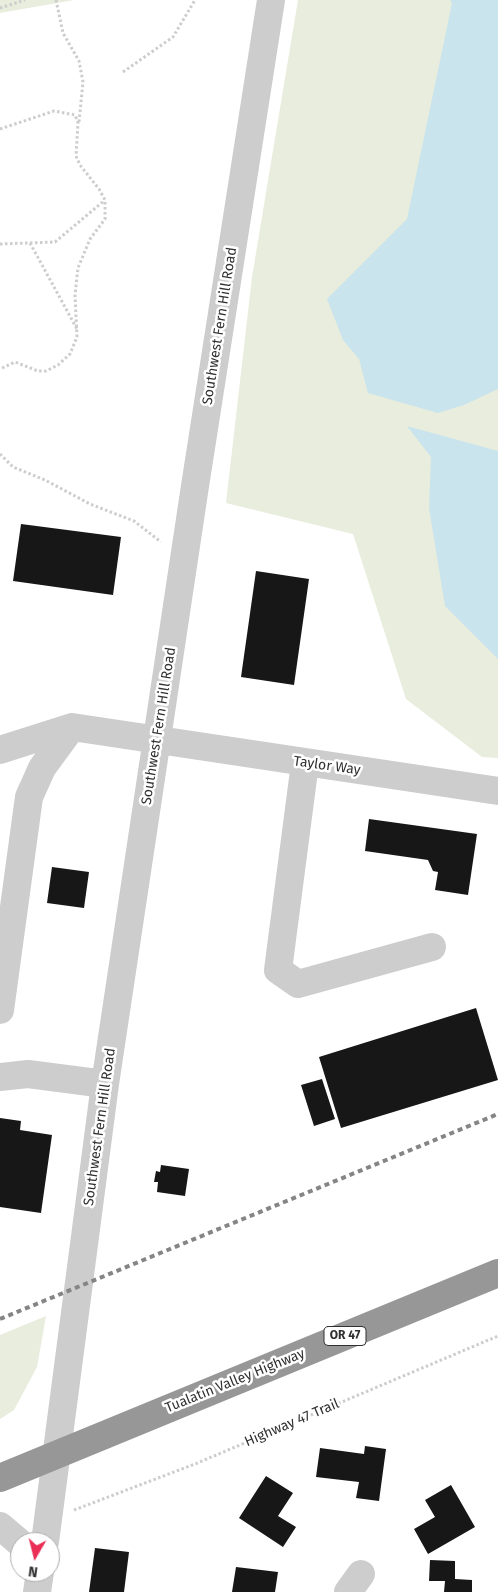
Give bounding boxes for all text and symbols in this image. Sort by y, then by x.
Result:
street label: Southwest Fern Hill Road [199,246,241,406]
street label: Southwest Fern Hill Road [138,646,180,806]
street label: Taylor Way [292,753,362,779]
street label: Southwest Fern Hill Road [81,1047,119,1207]
road number: OR 47 [324,1326,366,1345]
street label: Tualatin Valley Highway [163,1345,307,1417]
street label: Highway 47 Trail [242,1395,342,1451]
north arrow [10,1532,60,1582]
text: N [27,1562,39,1580]

